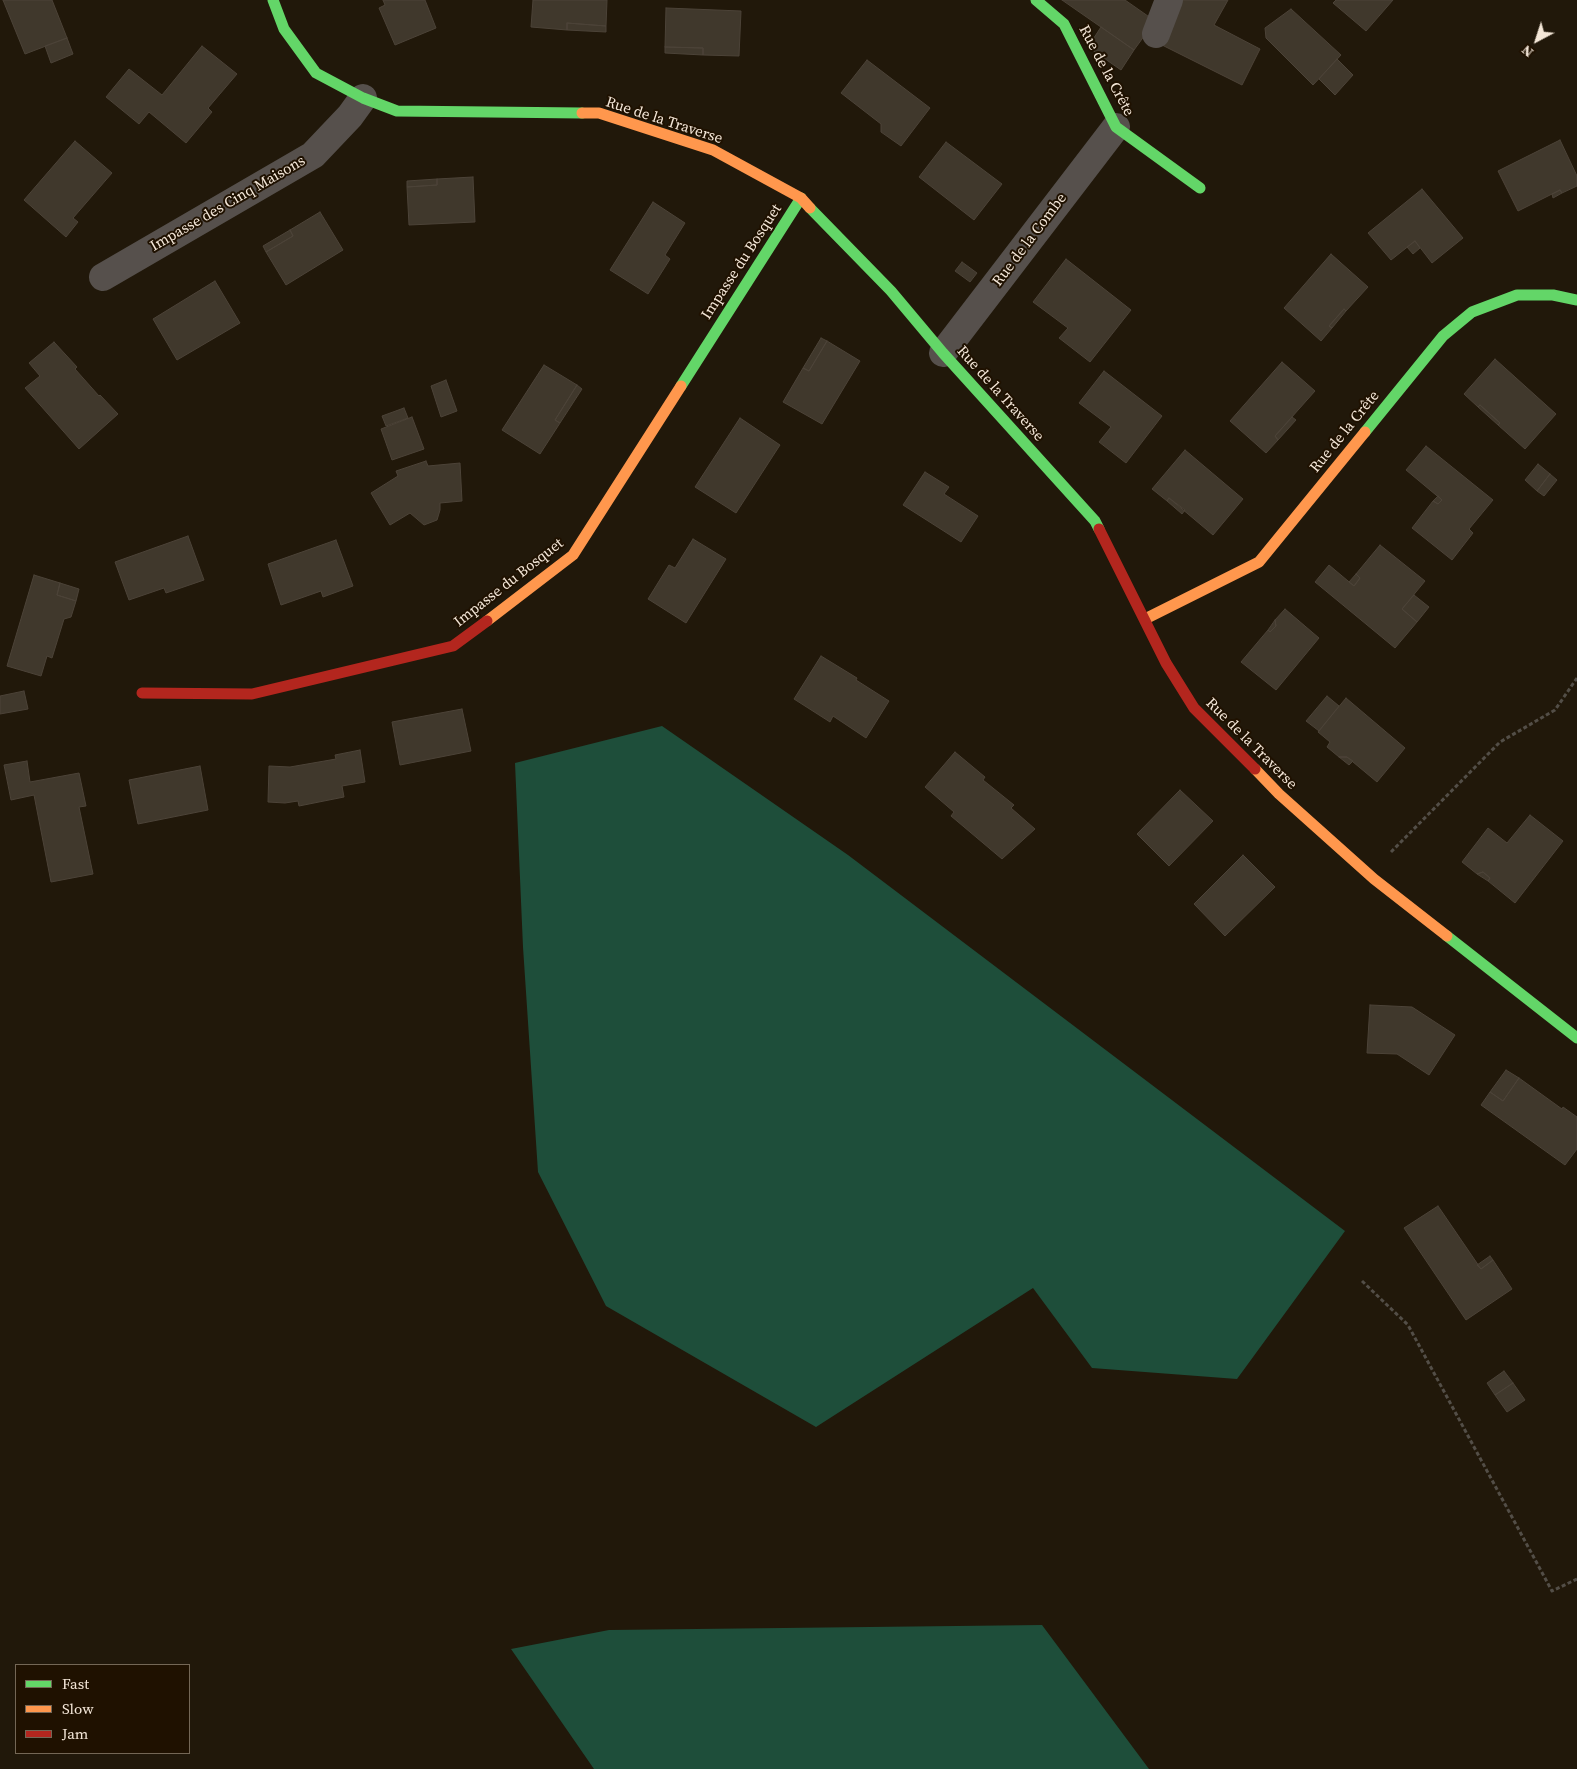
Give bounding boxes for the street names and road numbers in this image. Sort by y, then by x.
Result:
street label: Rue de la Crête [1075,23,1137,119]
street label: Rue de la Traverse [603,94,725,148]
street label: Impasse des Cinq Maisons [147,152,309,256]
street label: Rue de la Combe [989,190,1071,290]
street label: Impasse du Bosquet [698,201,786,323]
street label: Rue de la Traverse [953,343,1047,445]
street label: Rue de la Crête [1306,387,1384,477]
street label: Impasse du Bosquet [451,535,567,631]
street label: Rue de la Traverse [1202,695,1300,793]

